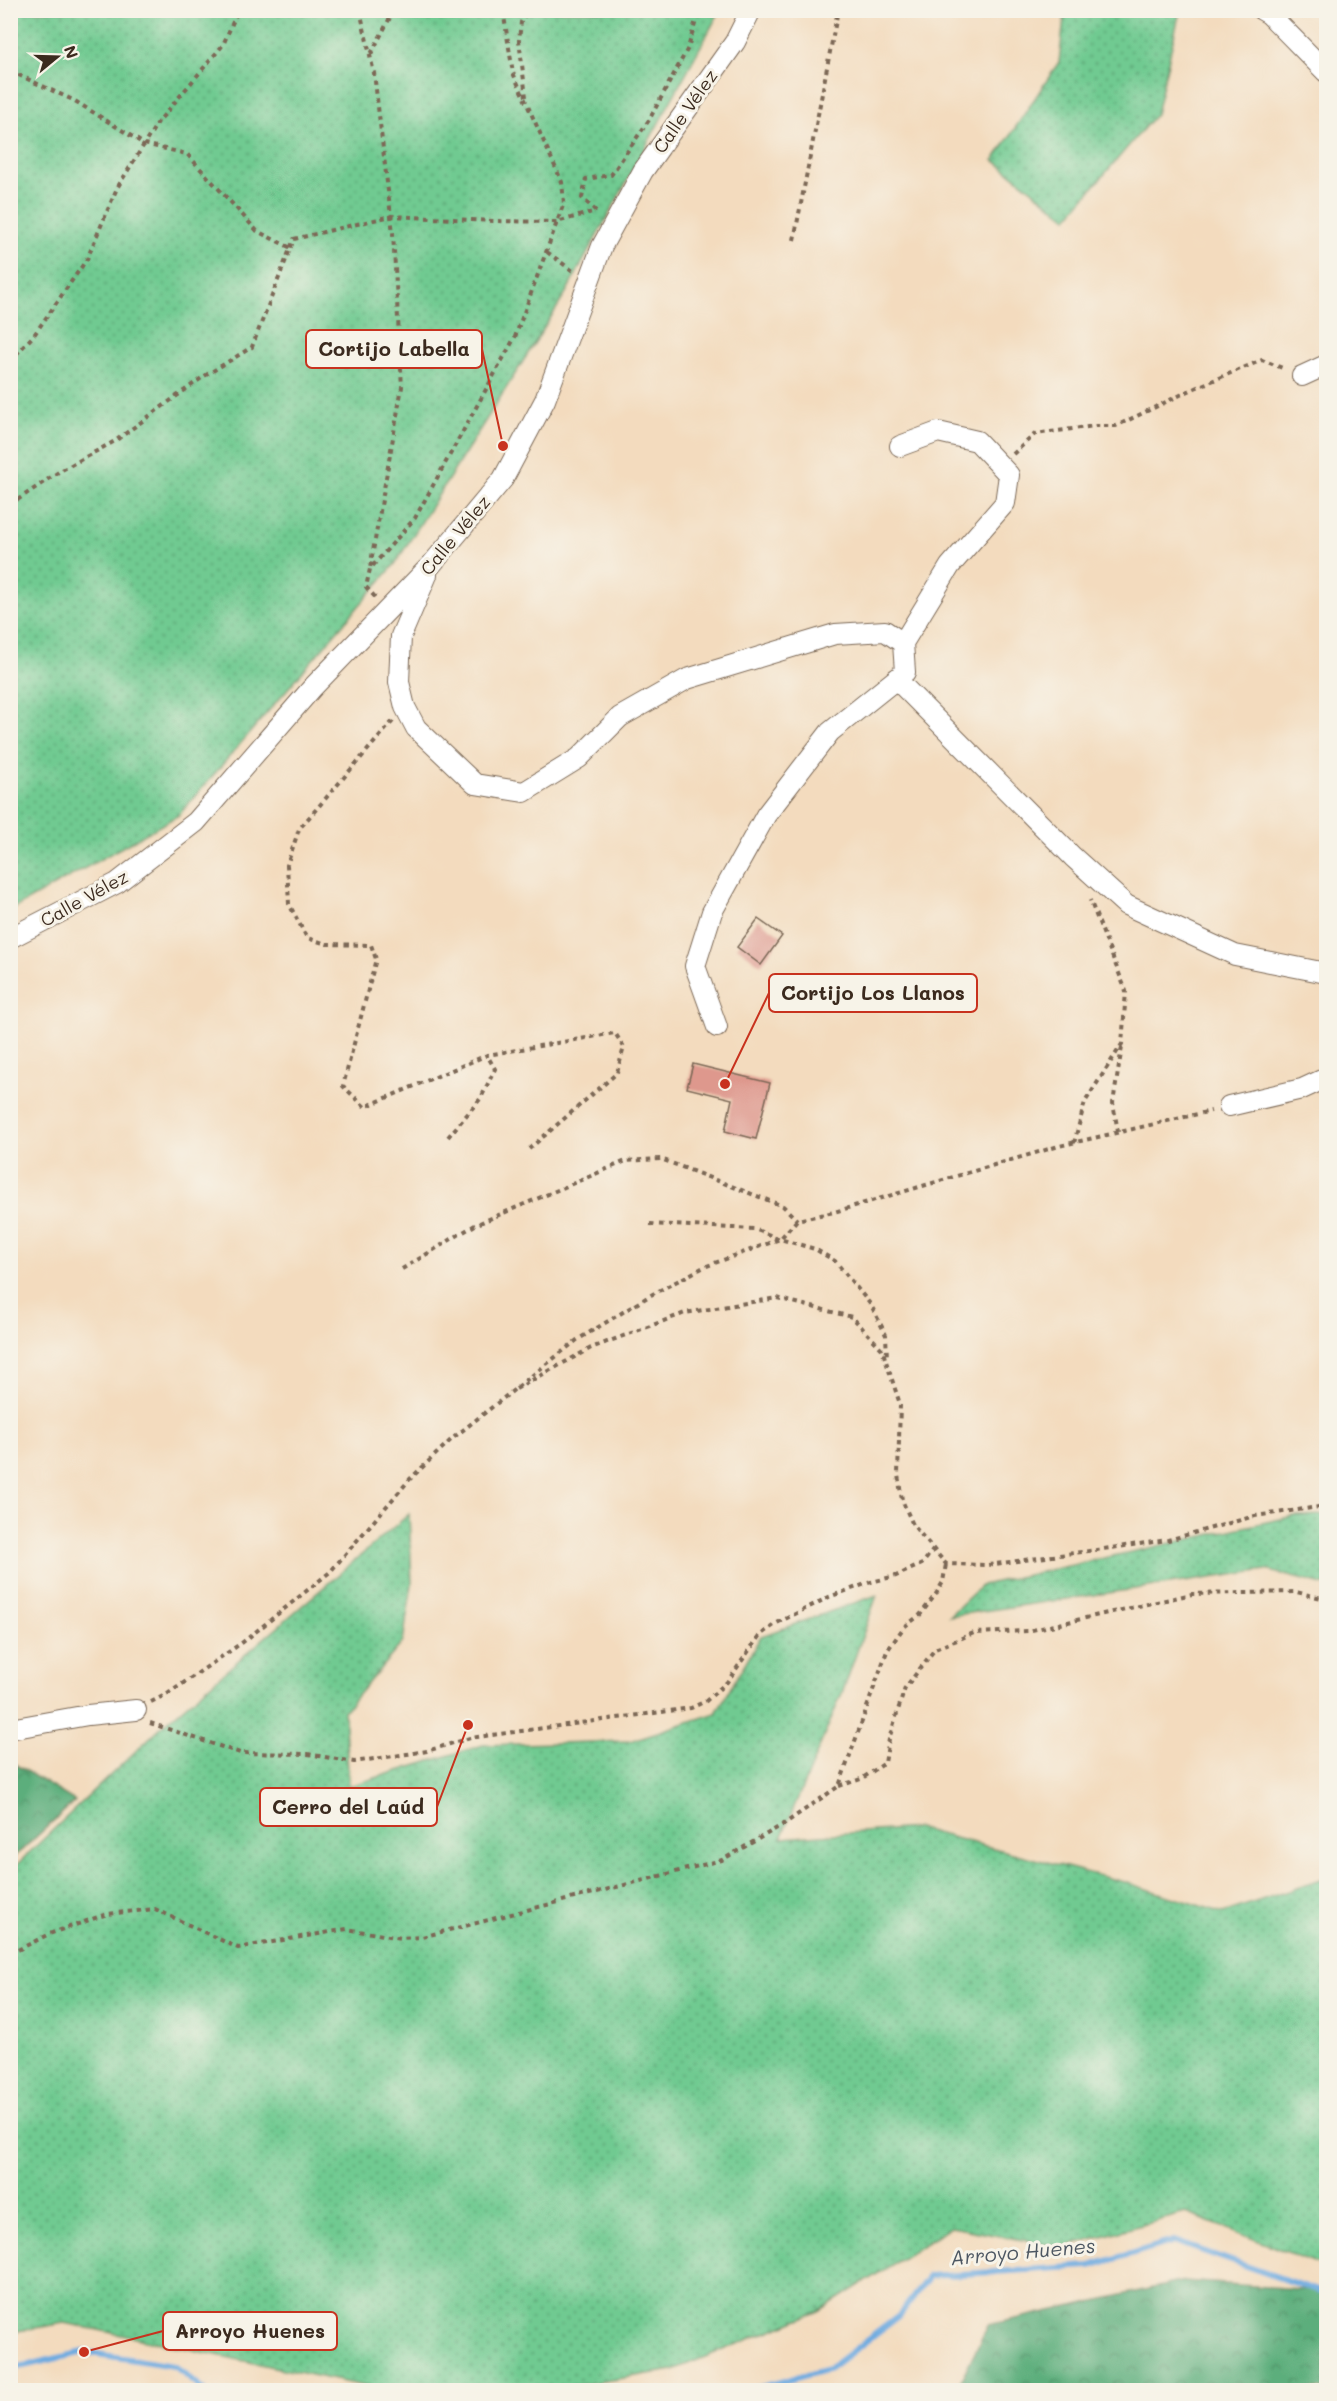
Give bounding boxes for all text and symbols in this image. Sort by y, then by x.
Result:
north arrow [27,27,87,87]
text: N [60,43,84,61]
street label: Calle Vélez [647,64,723,158]
callout: Cortijo Labella [306,330,482,368]
text: Cortijo Labella [318,335,470,361]
street label: Calle Vélez [415,490,495,580]
street label: Calle Vélez [36,864,132,932]
callout: Cortijo Los Llanos [769,974,977,1012]
text: Cortijo Los Llanos [781,979,965,1005]
callout: Cerro del Laúd [260,1788,437,1826]
text: Cerro del Laúd [272,1793,424,1819]
water label: Arroyo Huenes [950,2232,1096,2270]
callout: Arroyo Huenes [163,2312,337,2350]
text: Arroyo Huenes [175,2317,325,2343]

